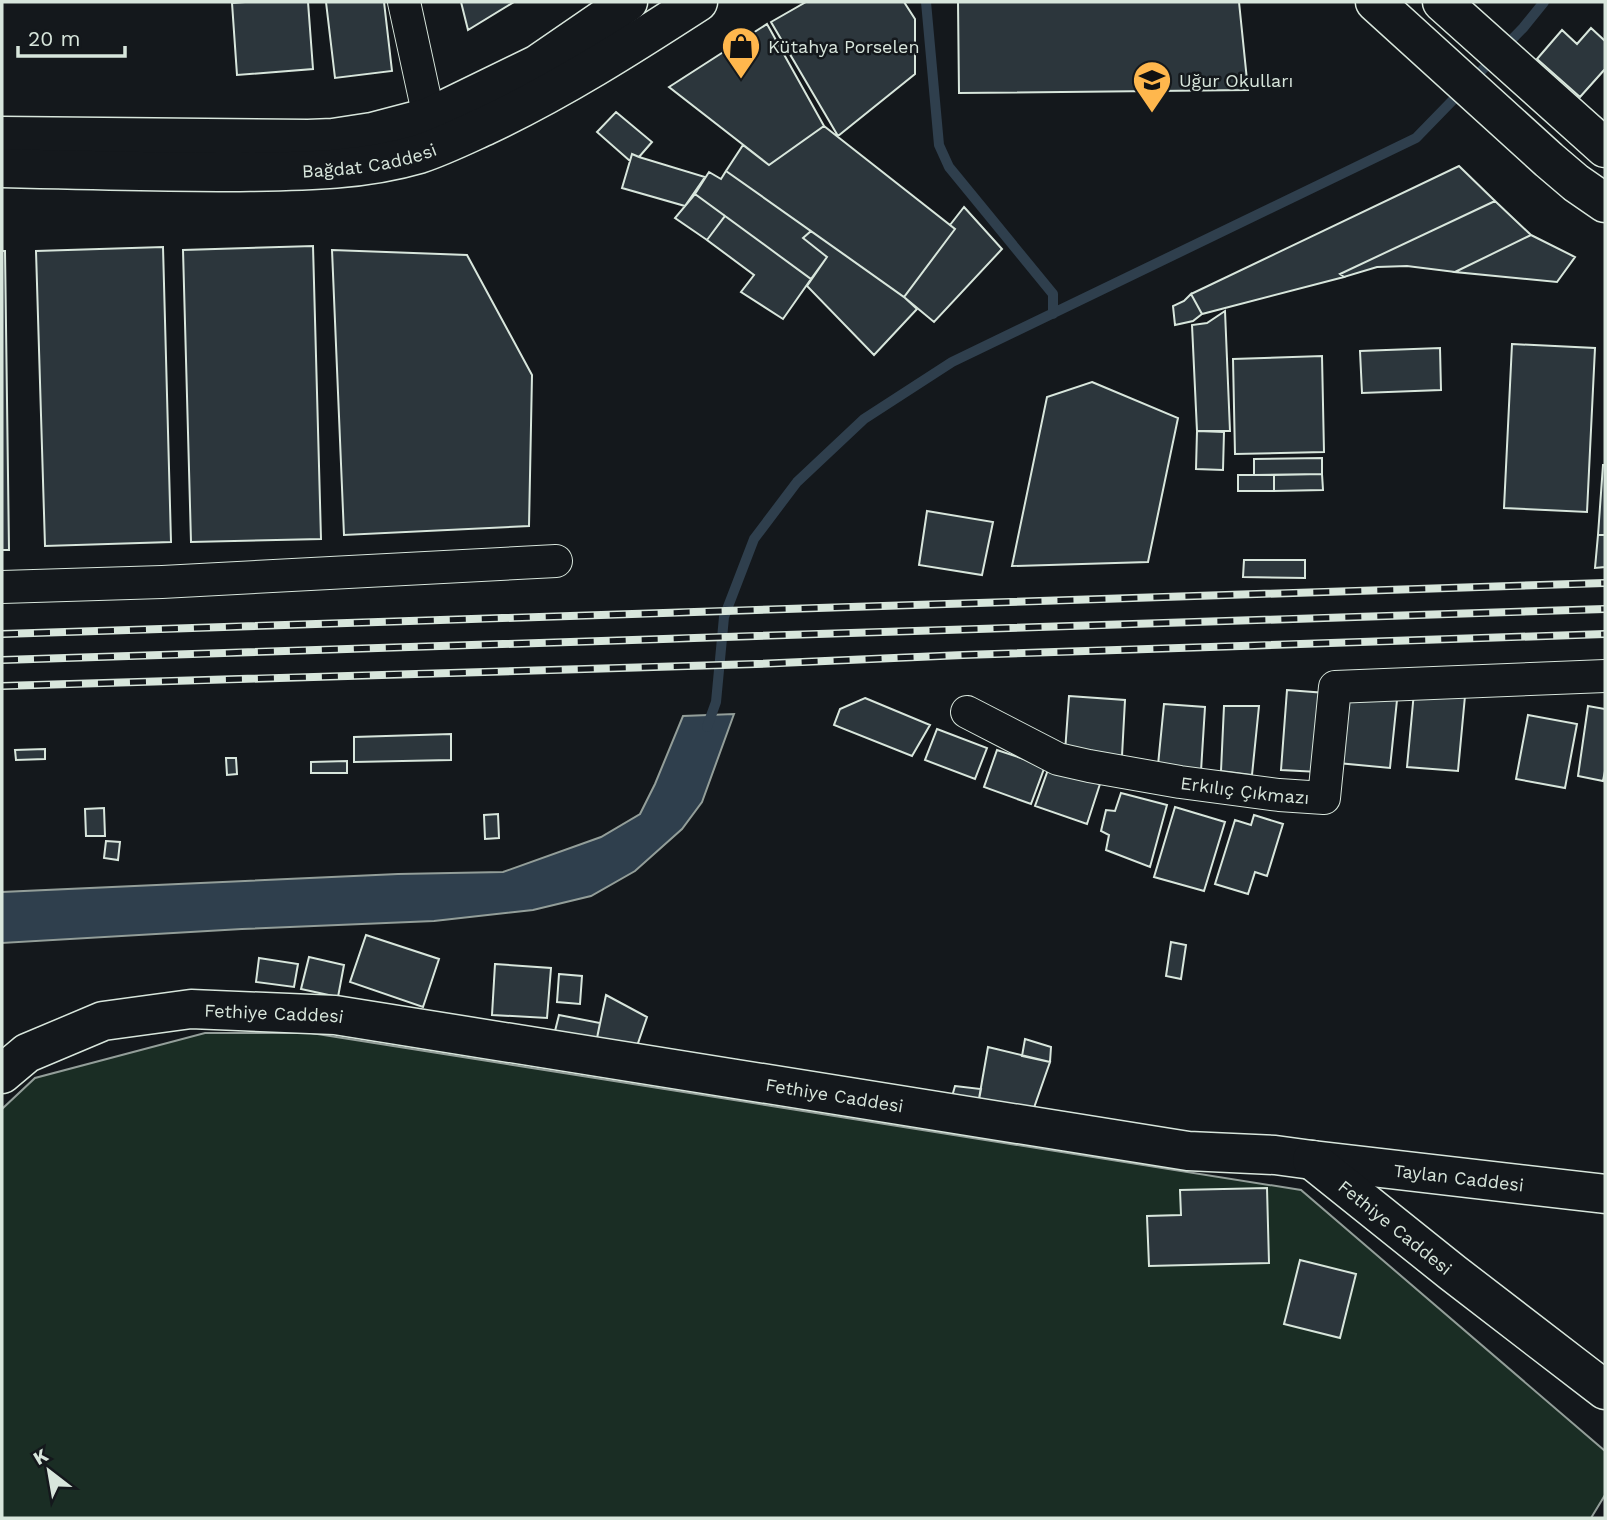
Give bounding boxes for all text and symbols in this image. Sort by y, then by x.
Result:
scale bar [18,14,124,58]
shop icon: Kütahya Porselen [720,25,762,80]
text: 20 m [28,26,80,51]
place label: Kütahya Porselen [768,36,920,57]
school or university icon: Uğur Okulları [1131,59,1173,114]
place label: Uğur Okulları [1179,70,1293,91]
street label: Bağdat Caddesi [301,138,439,181]
street label: Erkılıç Çıkmazı [1179,772,1310,807]
street label: Fethiye Caddesi [204,999,345,1027]
street label: Fethiye Caddesi [764,1073,905,1116]
street label: Taylan Caddesi [1393,1159,1525,1195]
street label: Fethiye Caddesi [1335,1175,1456,1279]
north arrow [14,1436,84,1506]
text: K [29,1444,52,1470]

